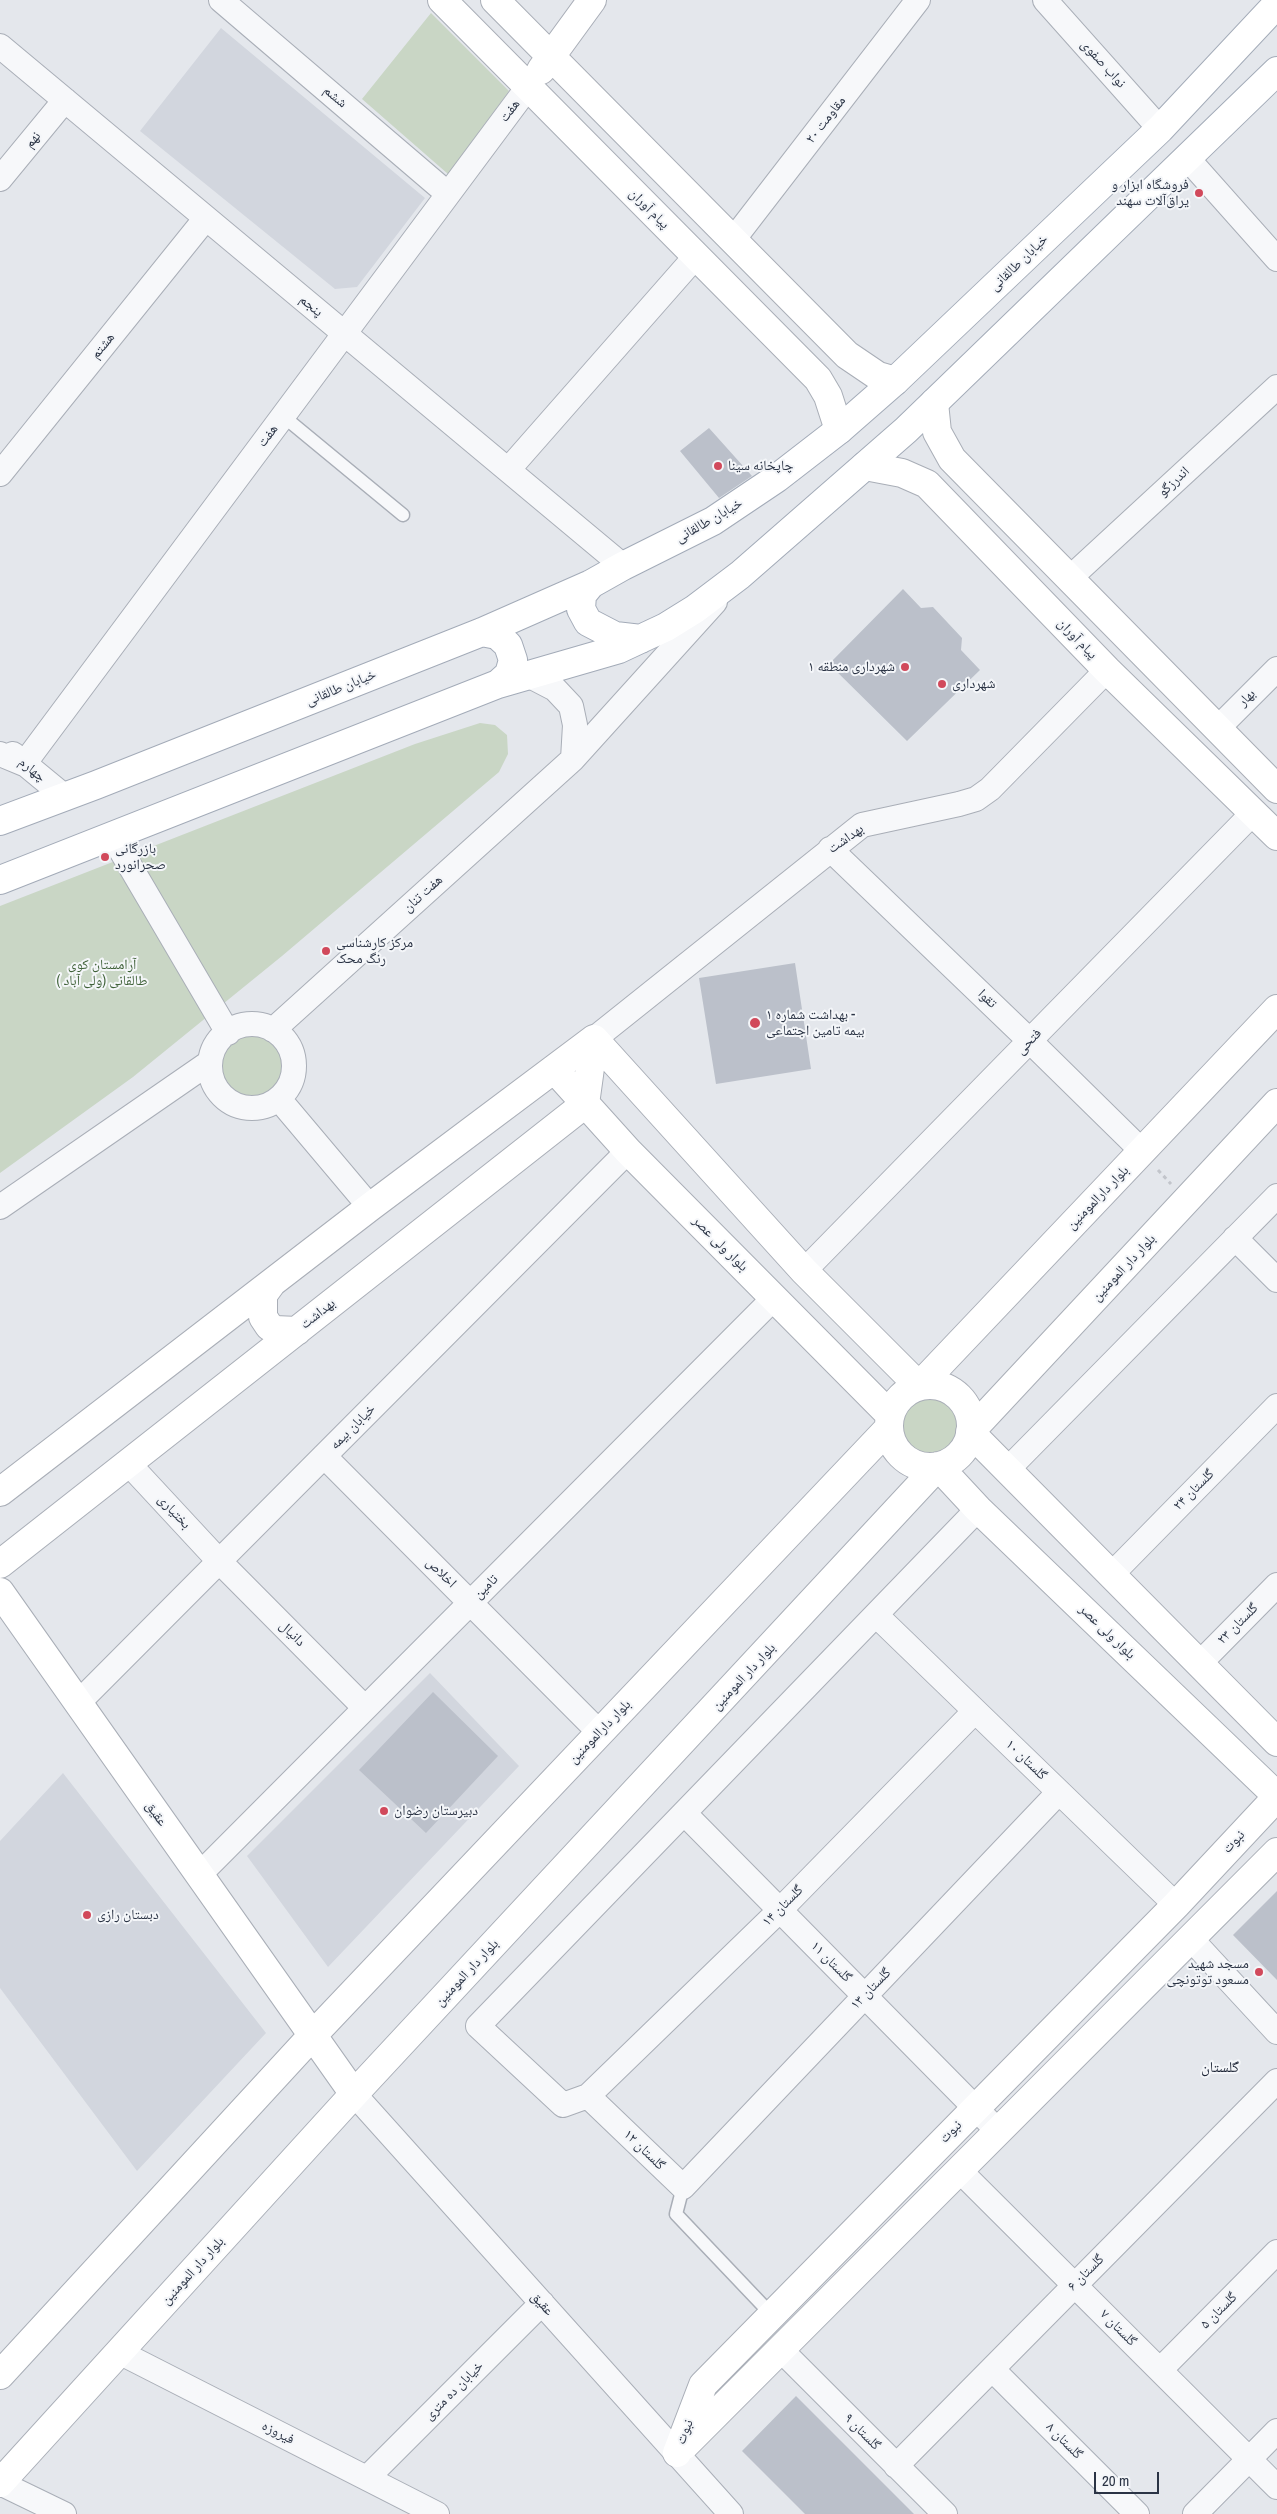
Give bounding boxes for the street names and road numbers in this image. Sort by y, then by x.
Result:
street label: نواب صفوی [1077,36,1129,92]
street label: ششم [320,82,350,112]
street label: مقاومت ۲۰ [802,93,850,147]
street label: هفت [496,96,524,126]
street label: نهم [21,128,45,152]
street label: پیام آوران [625,185,673,233]
street label: خیابان طالقانی [986,231,1052,295]
street label: پنجم [296,291,326,321]
street label: هشتم [87,330,119,362]
street label: هفت [254,421,282,451]
street label: اندرزگو [1155,463,1193,501]
street label: خیابان طالقانی [673,495,745,547]
street label: پیام آوران [1054,615,1100,663]
street label: خیابان طالقانی [303,666,379,710]
street label: بهار [1235,686,1259,710]
street label: چهارم [15,754,49,786]
street label: بهداشت [825,821,867,857]
street label: هفت تنان [400,872,446,916]
street label: تقوا [974,986,1000,1012]
street label: فتحی [1013,1025,1045,1059]
street label: بلوار دارالمومنین [1063,1162,1133,1234]
street label: بلوار ولی عصر [689,1213,751,1275]
street label: بلوار دار المومنین [1089,1231,1159,1305]
street label: بهداشت [297,1295,339,1333]
street label: خیابان بیمه [327,1401,379,1453]
street label: گلستان ۲۴ [1170,1466,1218,1514]
street label: بختیاری [154,1491,194,1533]
street label: اخلاص [422,1554,460,1592]
street label: تامین [470,1571,502,1603]
street label: گلستان ۲۳ [1214,1600,1262,1648]
street label: بلوار ولی عصر [1075,1601,1139,1663]
street label: دانیال [275,1617,309,1651]
street label: بلوار دار المومنین [709,1640,779,1714]
street label: بلوار دارالمومنین [565,1696,635,1768]
street label: گلستان ۱۰ [1002,1736,1050,1784]
street label: عقیق [142,1798,170,1830]
street label: نبوت [1219,1827,1249,1857]
street label: گلستان ۱۴ [759,1882,807,1930]
street label: بلوار دار المومنین [432,1936,502,2010]
street label: گلستان ۱۱ [807,1938,855,1986]
street label: گلستان ۱۳ [847,1965,895,2013]
street label: نبوت [936,2117,966,2147]
street label: گلستان ۱۲ [620,2126,668,2174]
street label: بلوار دار المومنین [158,2233,228,2309]
street label: گلستان ۶ [1064,2251,1108,2295]
street label: عقیق [527,2289,557,2319]
street label: گلستان ۵ [1197,2289,1241,2333]
street label: گلستان ۷ [1096,2306,1140,2350]
street label: خیابان ده متری [421,2358,487,2424]
street label: گلستان ۹ [840,2410,884,2454]
street label: نبوت [673,2417,697,2447]
street label: فیروزه [259,2418,297,2448]
street label: گلستان ۸ [1042,2419,1086,2463]

